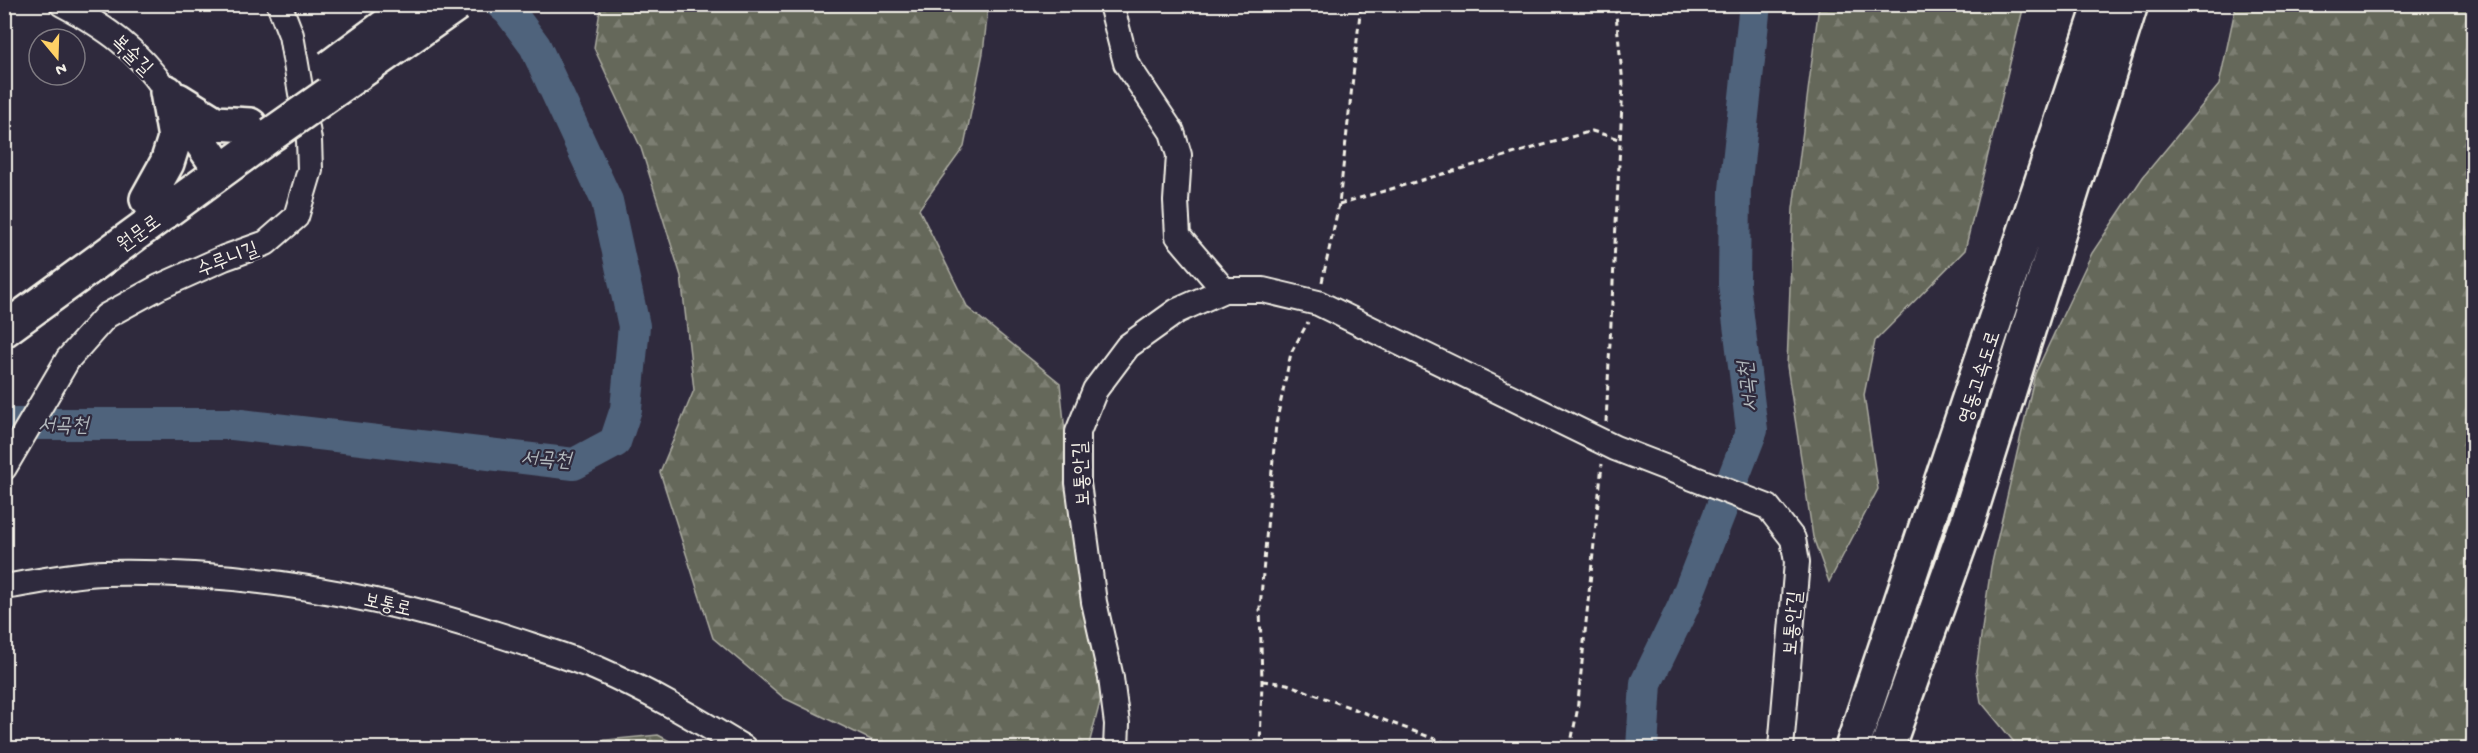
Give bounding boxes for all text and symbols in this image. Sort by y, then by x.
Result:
north arrow [27,27,87,87]
street label: 복술길 [105,31,157,82]
text: N [52,57,69,79]
street label: 원문로 [114,211,166,258]
street label: 수루니길 [194,239,262,284]
street label: 영동고속도로 [1955,328,2007,428]
water label: 서곡천 [1735,358,1766,413]
water label: 서곡천 [38,415,90,440]
street label: 보통안길 [1070,441,1097,507]
water label: 서곡천 [520,448,574,475]
street label: 보통로 [361,590,413,623]
street label: 보통안길 [1780,590,1809,656]

